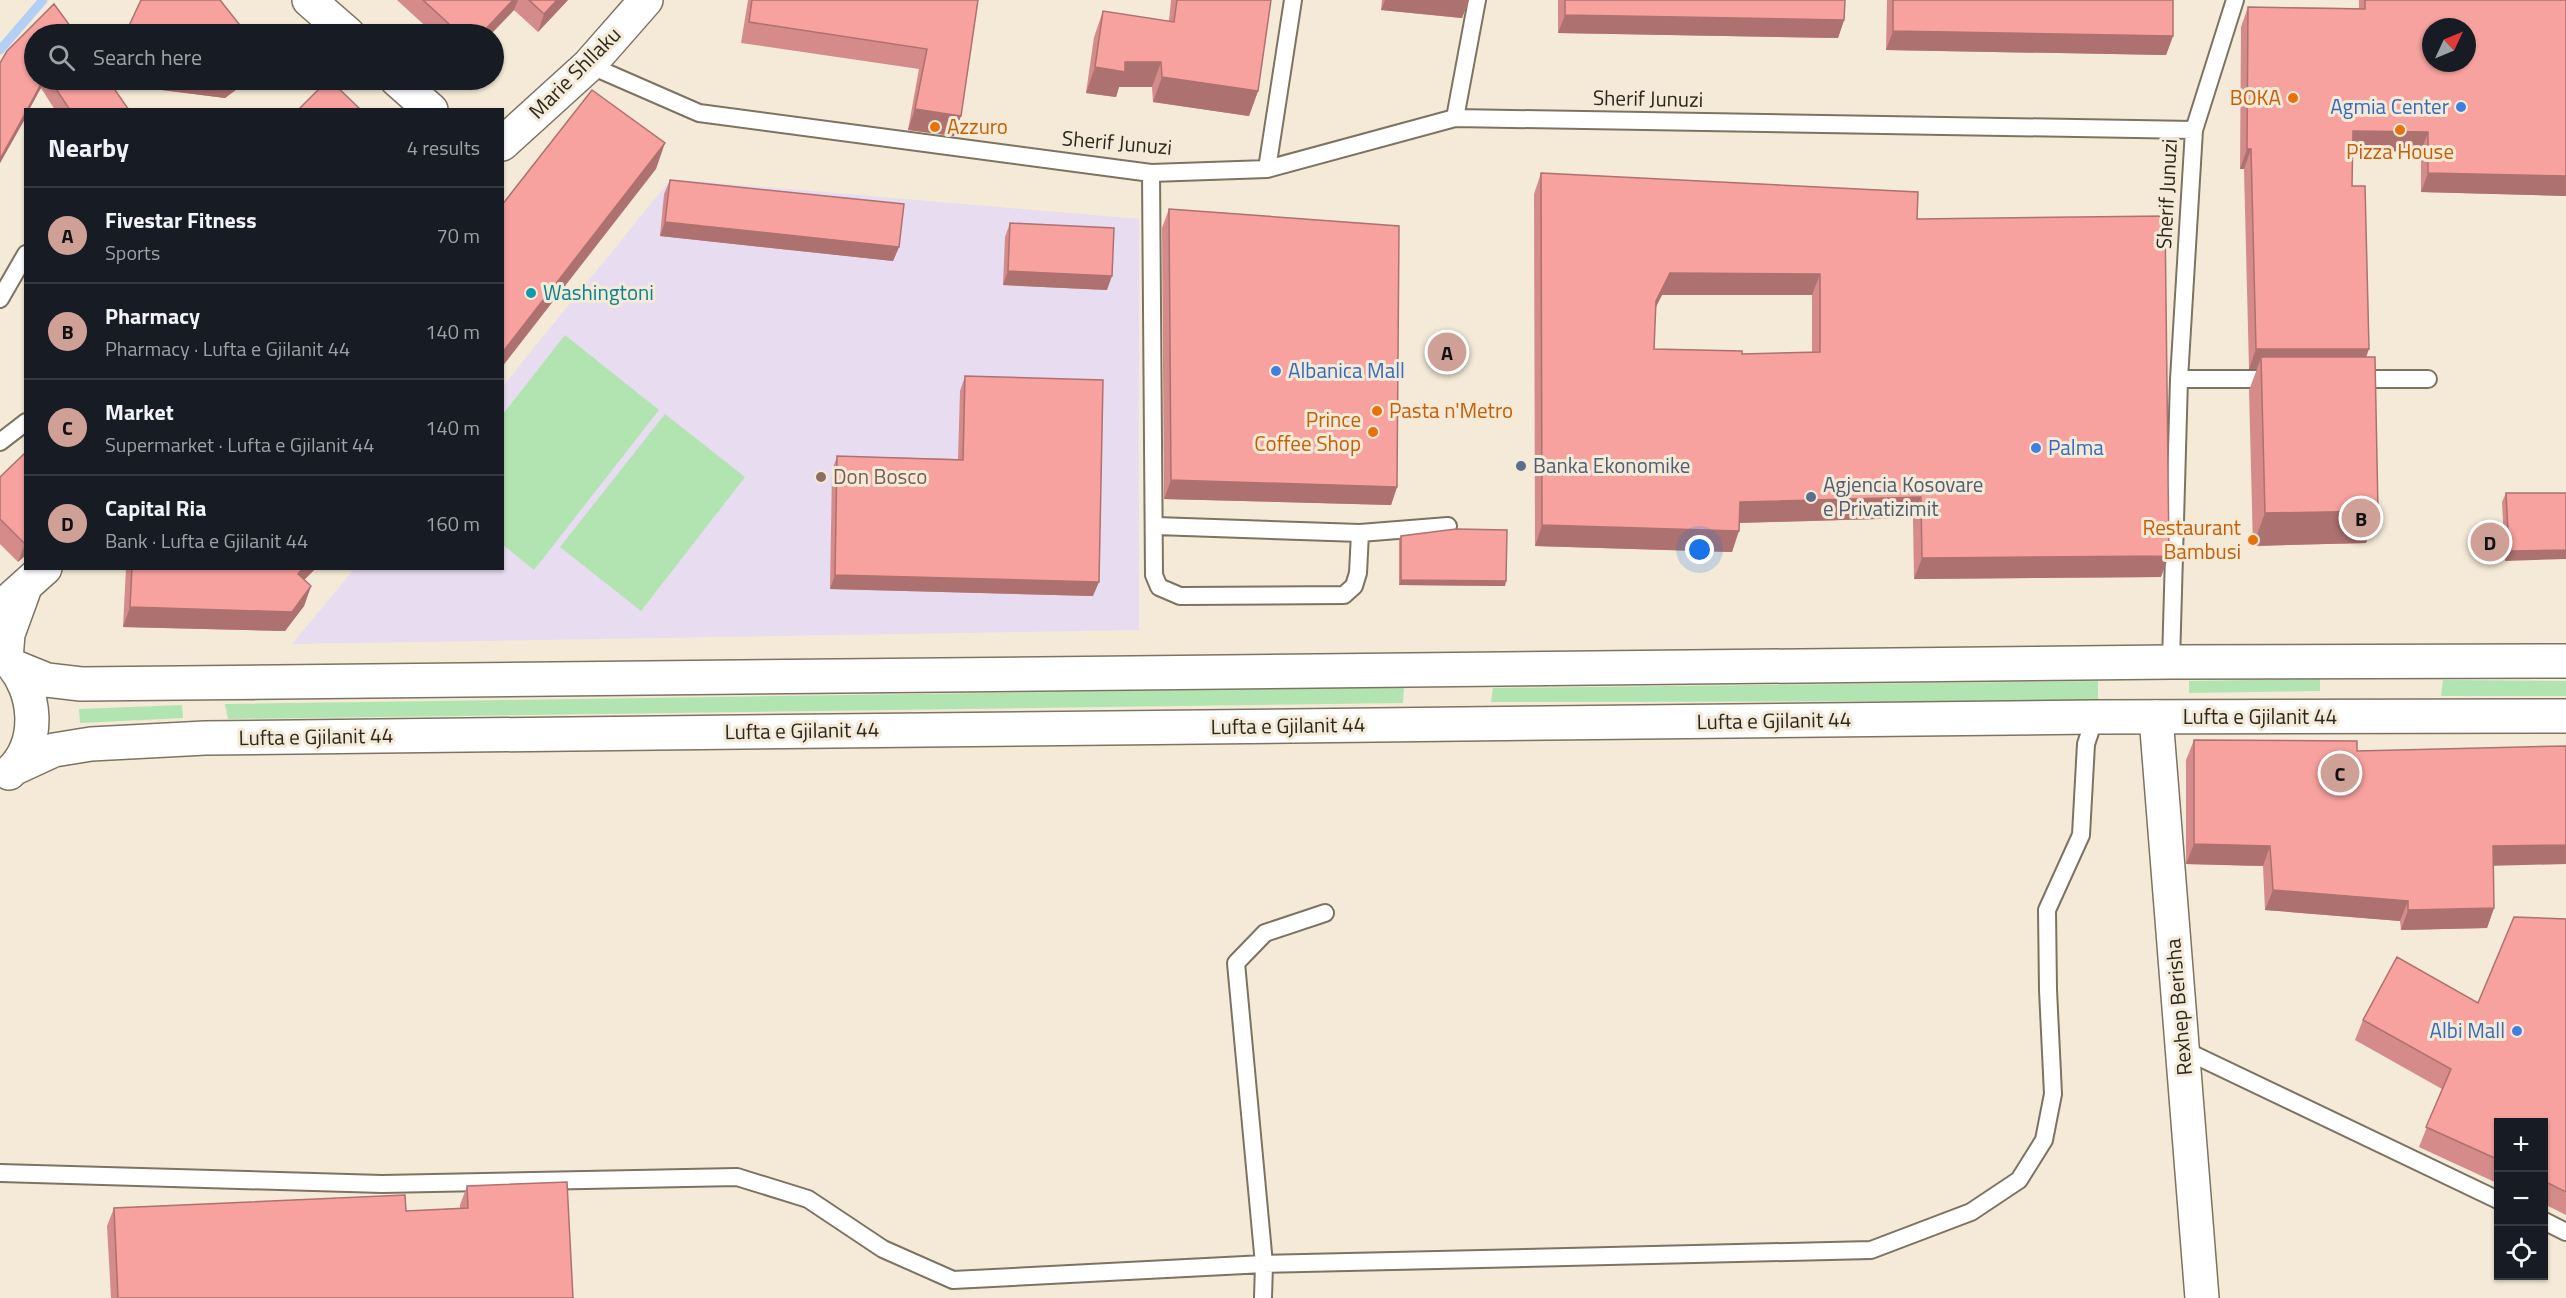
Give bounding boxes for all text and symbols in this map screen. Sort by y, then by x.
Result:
north arrow [2422,18,2476,72]
street label: Marie Shllaku [521,19,628,126]
search box [24,24,504,90]
text: Search here [93,40,202,74]
icon: search [45,41,78,74]
street label: Sherif Junuzi [1592,81,1704,115]
place label: BOKA [2230,81,2281,113]
place label: Agmia Center [2330,90,2449,122]
marker: BOKA [2286,91,2300,105]
marker: Agmia Center [2454,100,2468,114]
place label: Azzuro [947,110,1008,142]
marker: Azzuro [928,120,942,134]
street label: Sherif Junuzi [1061,121,1174,163]
marker: Pizza House [2393,123,2407,137]
text: Nearby [48,128,129,167]
text: 4 results [407,132,480,163]
place label: Pizza House [2346,135,2454,167]
street label: Sherif Junuzi [2147,138,2185,250]
text: Fivestar Fitness [105,203,257,237]
text: A [61,220,74,251]
text: 70 m [436,220,480,251]
text: Sports [105,237,160,268]
place label: Washingtoni [543,276,654,308]
marker: Washingtoni [524,286,538,300]
text: Pharmacy [105,299,200,333]
text: B [61,316,74,347]
text: 140 m [425,316,480,347]
pin: A [1428,330,1466,374]
text: Pharmacy · Lufta e Gjilanit 44 [105,333,350,364]
place label: Albanica Mall [1288,354,1405,386]
marker: Albanica Mall [1269,364,1283,378]
place label: Pasta n'Metro [1389,394,1513,426]
text: Market [105,395,174,429]
place label: Prince Coffee Shop [1254,403,1361,459]
marker: Pasta n'Metro [1370,404,1384,418]
text: C [62,412,73,443]
text: 140 m [425,412,480,443]
marker: Prince Coffee Shop [1366,425,1380,439]
text: Supermarket · Lufta e Gjilanit 44 [105,429,375,460]
place label: Palma [2048,431,2104,463]
marker: Palma [2029,441,2043,455]
place label: Banka Ekonomike [1533,449,1690,481]
marker: Banka Ekonomike [1514,459,1528,473]
place label: Don Bosco [833,460,927,492]
place label: Agjencia Kosovare e Privatizimit [1823,468,1983,524]
marker: Don Bosco [814,470,828,484]
marker: Agjencia Kosovare e Privatizimit [1804,490,1818,504]
text: Capital Ria [105,491,206,525]
pin: B [2342,496,2380,540]
text: D [61,508,74,539]
text: 160 m [425,508,480,539]
place label: Restaurant Bambusi [2142,511,2242,567]
pin: D [2470,520,2510,564]
text: Bank · Lufta e Gjilanit 44 [105,525,308,556]
marker: Restaurant Bambusi [2246,533,2260,547]
your location [1685,535,1714,564]
street label: Lufta e Gjilanit 44 [2183,700,2337,732]
street label: Lufta e Gjilanit 44 [1696,703,1852,737]
street label: Lufta e Gjilanit 44 [1210,708,1366,742]
street label: Lufta e Gjilanit 44 [724,713,880,747]
street label: Lufta e Gjilanit 44 [238,719,394,753]
pin: C [2320,750,2360,796]
street label: Rexhep Berisha [2156,937,2200,1077]
place label: Albi Mall [2430,1014,2505,1046]
marker: Albi Mall [2510,1024,2524,1038]
map controls [2494,1118,2548,1280]
button: + [2494,1118,2548,1172]
button: − [2494,1172,2548,1226]
button: locate [2494,1226,2548,1280]

